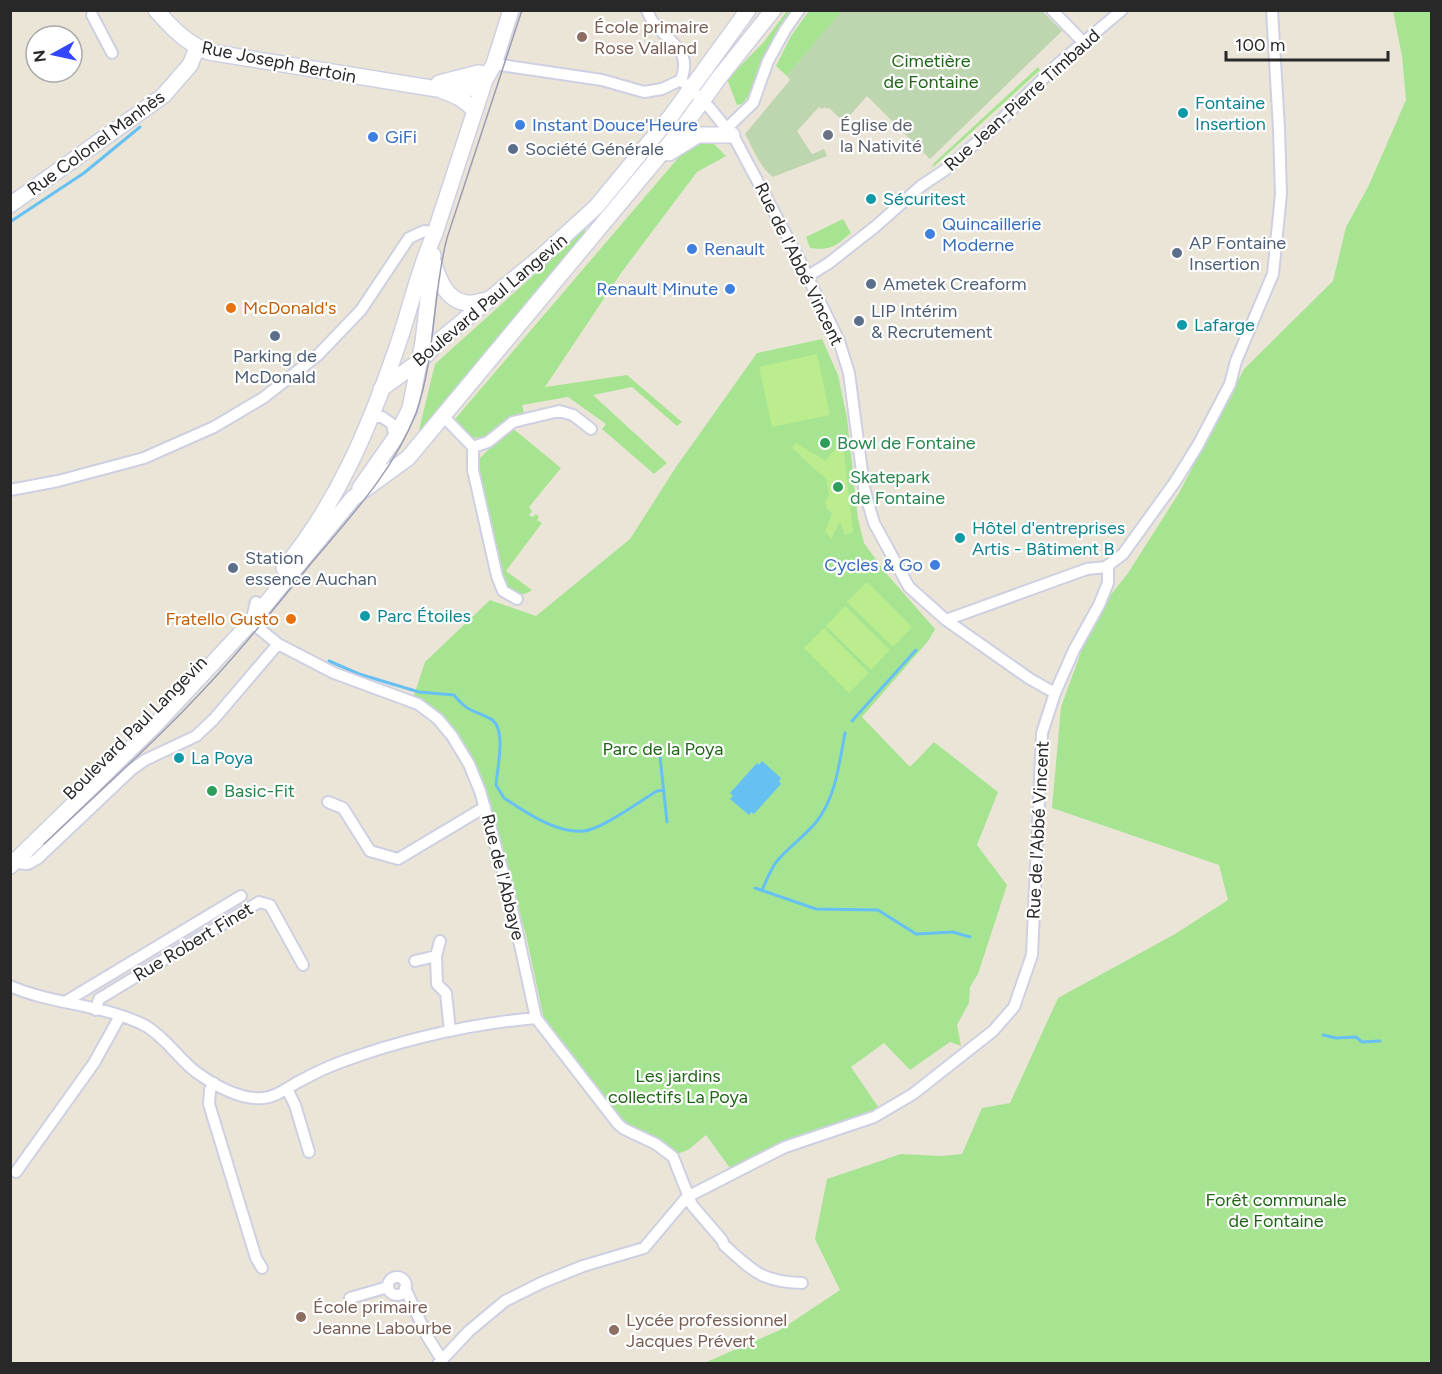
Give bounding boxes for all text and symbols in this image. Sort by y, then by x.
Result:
place label: École primaire Rose Valland [594,16,709,59]
north arrow [24,24,84,84]
street label: Rue Jean-Pierre Timbaud [940,24,1104,176]
scale bar [1226,24,1388,62]
marker: École primaire Rose Valland [575,30,589,44]
text: 100 m [1235,34,1285,56]
street label: Rue Joseph Bertoin [200,36,358,88]
text: N [29,49,50,63]
park label: Cimetière de Fontaine [884,50,979,93]
street label: Rue Colonel Manhès [23,86,169,200]
place label: Fontaine Insertion [1195,92,1266,135]
marker: Fontaine Insertion [1176,106,1190,120]
place label: Instant Douce'Heure [532,114,698,136]
place label: Église de la Nativité [840,114,922,157]
marker: Instant Douce'Heure [513,118,527,132]
place label: GiFi [385,126,417,148]
marker: Église de la Nativité [821,128,835,142]
marker: GiFi [366,130,380,144]
place label: Société Générale [525,138,664,160]
marker: Société Générale [506,142,520,156]
street label: Rue de l'Abbé Vincent [750,179,848,349]
place label: Sécuritest [883,188,966,210]
marker: Sécuritest [864,192,878,206]
place label: Quincaillerie Moderne [942,213,1041,256]
marker: Quincaillerie Moderne [923,227,937,241]
street label: Boulevard Paul Langevin [408,229,572,371]
place label: AP Fontaine Insertion [1189,232,1286,275]
place label: Renault [704,238,765,260]
marker: Renault [685,242,699,256]
marker: AP Fontaine Insertion [1170,246,1184,260]
place label: Ametek Creaform [883,273,1027,295]
marker: Ametek Creaform [864,277,878,291]
place label: Renault Minute [596,278,718,300]
marker: Renault Minute [723,282,737,296]
place label: McDonald's [243,297,337,319]
place label: LIP Intérim & Recrutement [871,300,993,343]
marker: McDonald's [224,301,238,315]
marker: LIP Intérim & Recrutement [852,314,866,328]
place label: Lafarge [1194,314,1255,336]
marker: Lafarge [1175,318,1189,332]
marker: Parking de McDonald [268,329,282,343]
place label: Parking de McDonald [233,345,317,388]
place label: Bowl de Fontaine [837,432,976,454]
marker: Bowl de Fontaine [818,436,832,450]
place label: Skatepark de Fontaine [850,466,945,509]
marker: Skatepark de Fontaine [831,480,845,494]
place label: Hôtel d'entreprises Artis - Bâtiment B [972,517,1125,560]
marker: Hôtel d'entreprises Artis - Bâtiment B [953,531,967,545]
place label: Station essence Auchan [245,547,377,590]
place label: Cycles & Go [824,554,923,576]
marker: Cycles & Go [928,558,942,572]
marker: Station essence Auchan [226,561,240,575]
place label: Parc Étoiles [377,605,471,627]
place label: Fratello Gusto [165,608,279,630]
marker: Parc Étoiles [358,609,372,623]
marker: Fratello Gusto [284,612,298,626]
street label: Boulevard Paul Langevin [58,651,212,805]
park label: Parc de la Poya [603,738,723,760]
street label: Rue de l'Abbé Vincent [1022,740,1054,920]
place label: La Poya [191,747,253,769]
marker: La Poya [172,751,186,765]
place label: Basic-Fit [224,780,295,802]
marker: Basic-Fit [205,784,219,798]
street label: Rue de l'Abbaye [477,812,529,943]
street label: Rue Robert Finet [129,898,257,986]
park label: Les jardins collectifs La Poya [608,1065,748,1108]
park label: Forêt communale de Fontaine [1205,1189,1347,1232]
place label: École primaire Jeanne Labourbe [313,1296,452,1339]
place label: Lycée professionnel Jacques Prévert [626,1309,787,1352]
marker: École primaire Jeanne Labourbe [294,1310,308,1324]
marker: Lycée professionnel Jacques Prévert [607,1323,621,1337]

